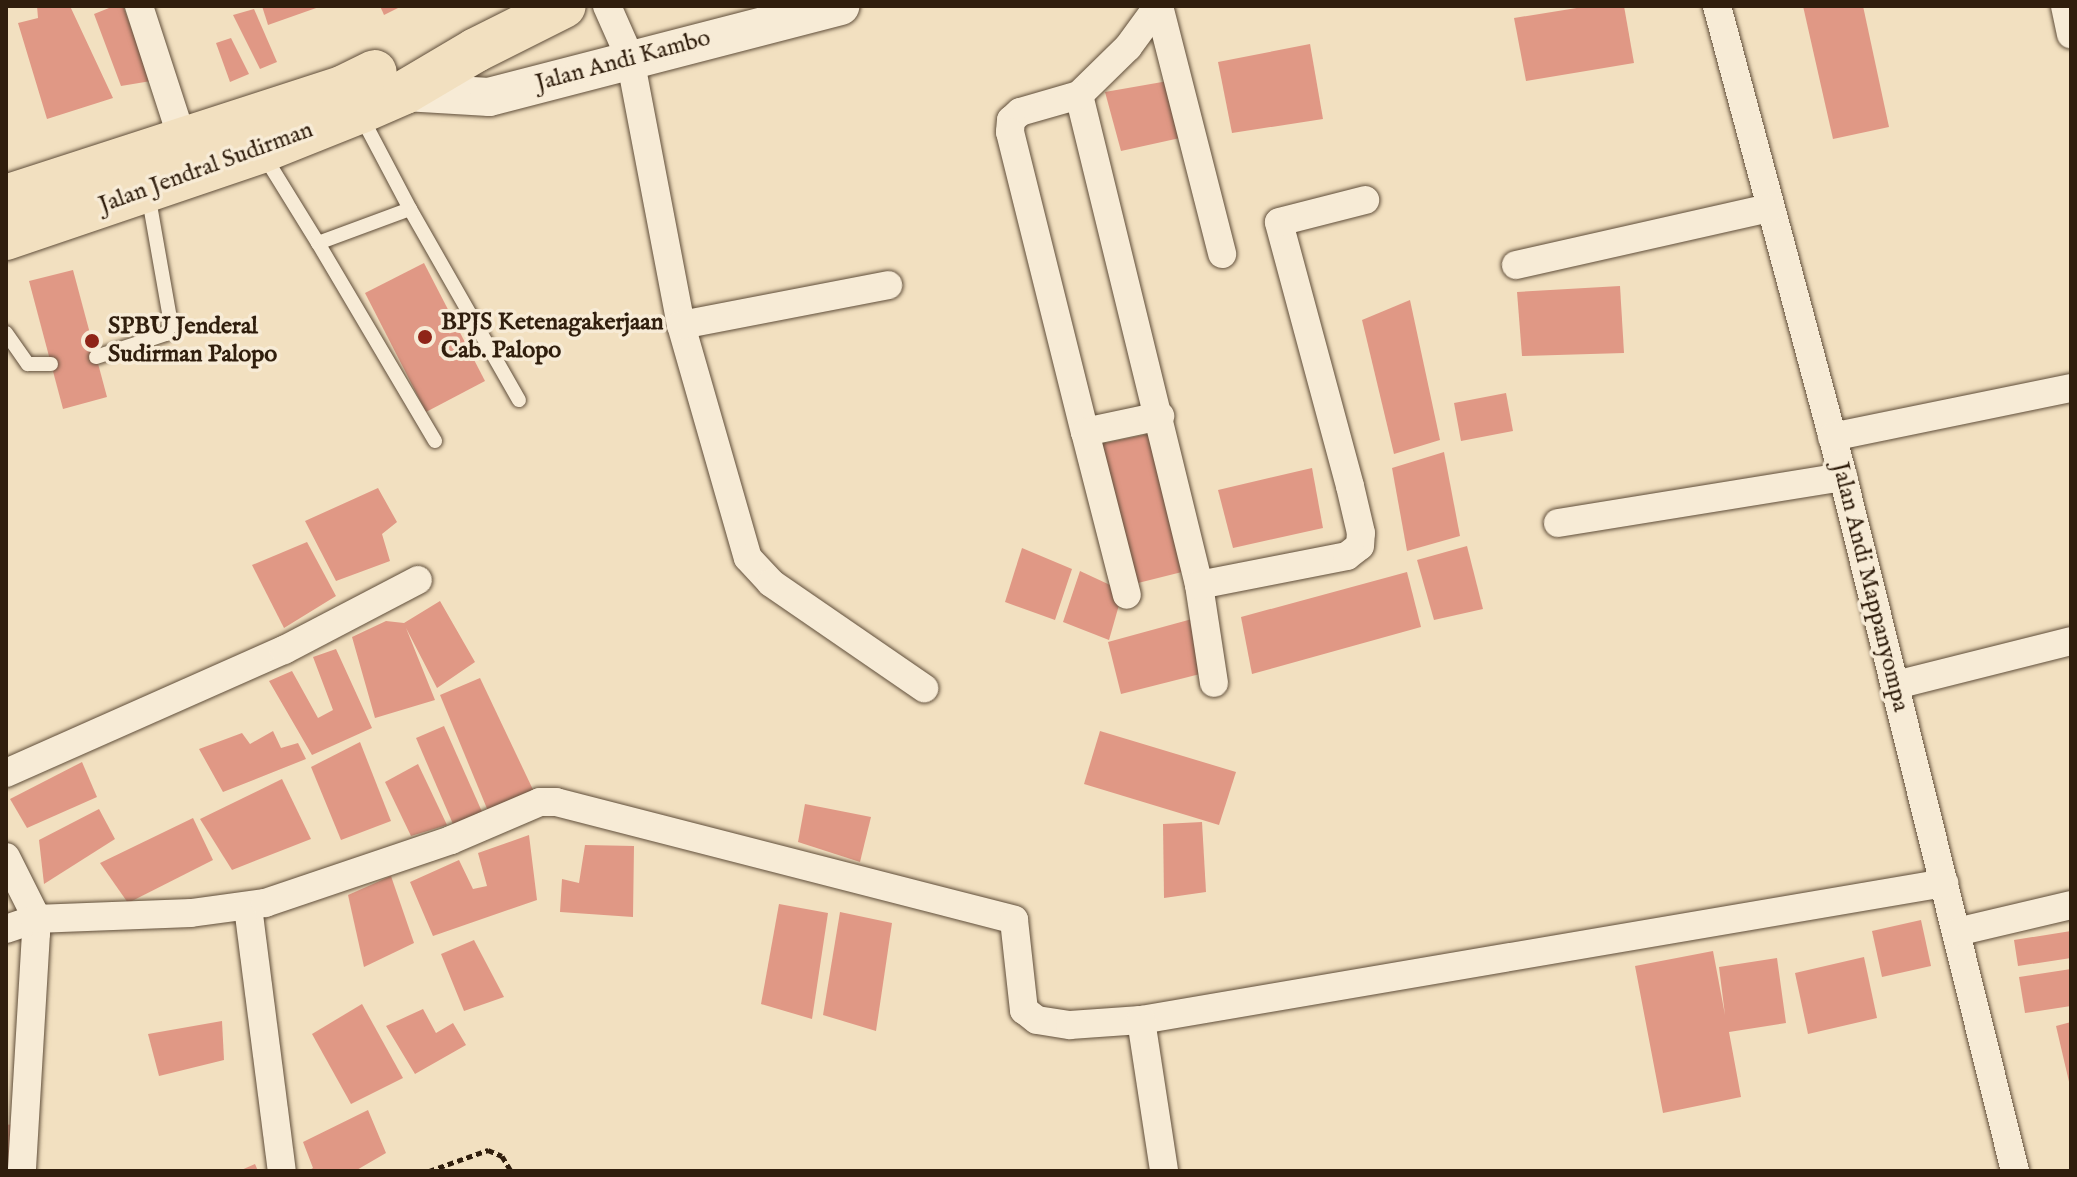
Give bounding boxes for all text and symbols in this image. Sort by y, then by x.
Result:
street label: Jalan Andi Kambo [532,24,714,98]
street label: Jalan Jendral Sudirman [95,116,317,220]
place label: BPJS Ketenagakerjaan Cab. Palopo [441,309,664,365]
place label: SPBU Jenderal Sudirman Palopo [108,313,277,369]
marker: BPJS Ketenagakerjaan Cab. Palopo [416,328,434,346]
marker: SPBU Jenderal Sudirman Palopo [83,332,101,350]
street label: Jalan Andi Mappanyompa [1825,459,1915,715]

